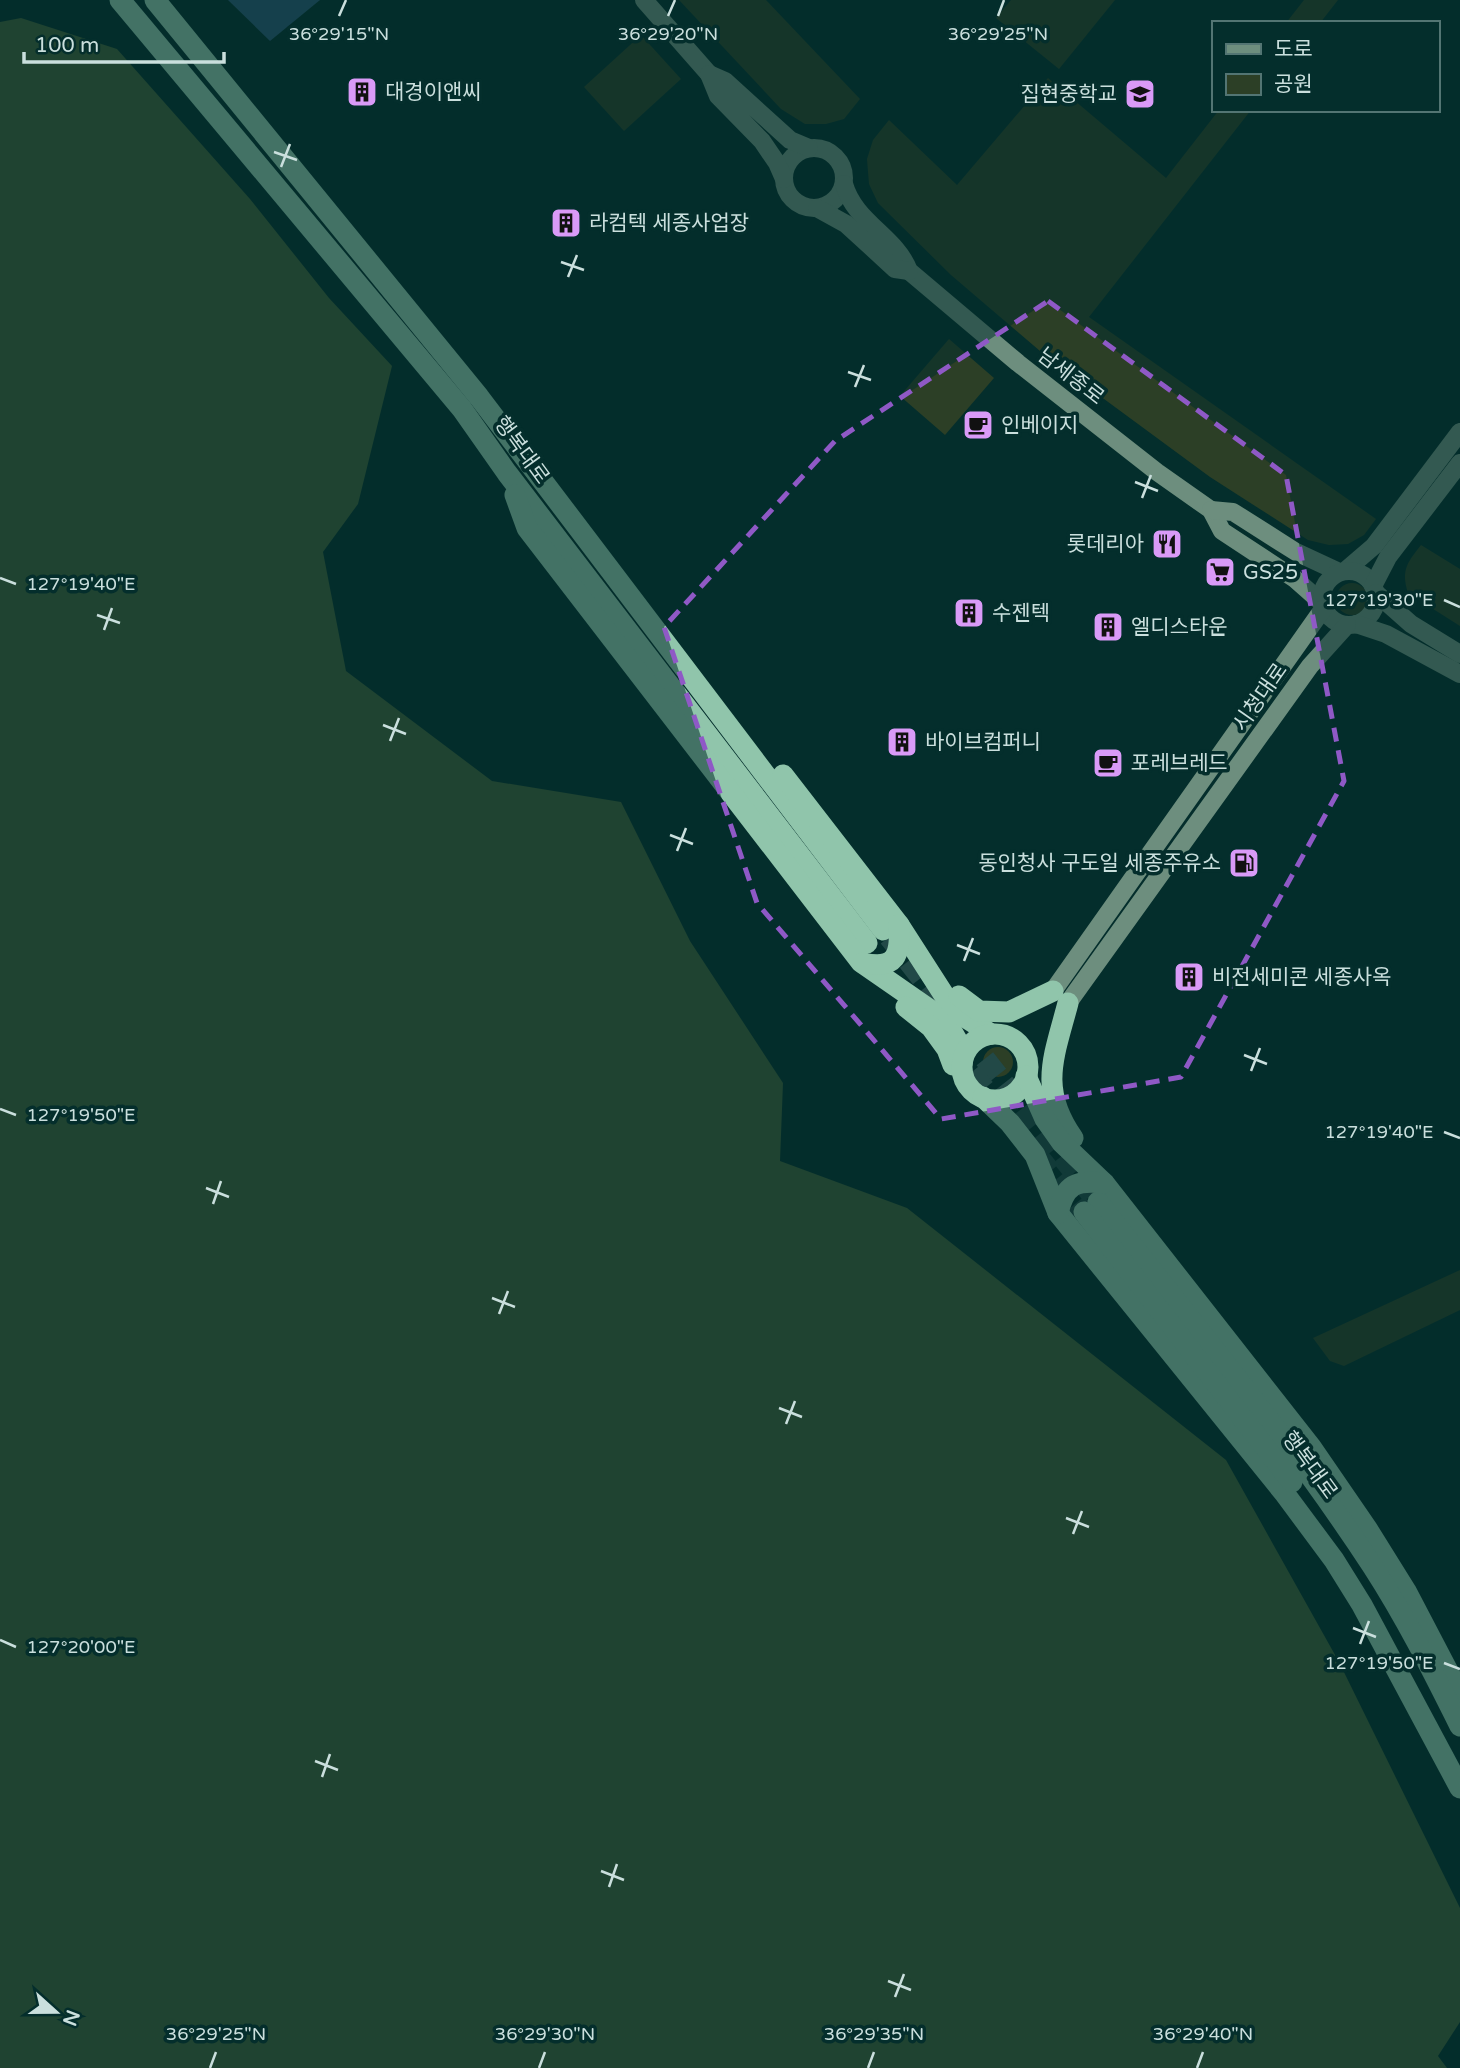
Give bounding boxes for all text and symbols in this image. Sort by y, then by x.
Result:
scale bar [24,21,224,65]
legend [1212,21,1439,112]
text: 36°29'15"N [289,23,389,45]
text: 36°29'20"N [618,23,718,45]
text: 36°29'25"N [948,23,1048,45]
text: 100 m [35,33,99,58]
text: 도로 [1274,37,1313,62]
text: 공원 [1274,72,1313,97]
building icon: 대경이앤씨 [345,75,379,109]
school or university icon: 집현중학교 [1123,77,1157,111]
place label: 대경이앤씨 [385,80,482,105]
place label: 집현중학교 [1020,82,1117,107]
building icon: 라컴텍 세종사업장 [549,206,583,240]
place label: 라컴텍 세종사업장 [589,211,749,236]
street label: 남세종로 [1033,343,1109,410]
cafe icon: 인베이지 [961,408,995,442]
street label: 행복대로 [489,412,554,489]
place label: 인베이지 [1001,413,1078,438]
restaurant icon: 롯데리아 [1150,527,1184,561]
place label: 롯데리아 [1067,532,1144,557]
supermarket icon: GS25 [1203,555,1237,589]
place label: GS25 [1243,560,1298,585]
text: 127°19'40"E [26,573,136,595]
text: 127°19'30"E [1324,589,1434,611]
building icon: 수젠텍 [952,596,986,630]
place label: 수젠텍 [992,601,1050,626]
building icon: 엘디스타운 [1091,610,1125,644]
place label: 엘디스타운 [1131,615,1228,640]
street label: 시청대로 [1228,658,1293,736]
building icon: 바이브컴퍼니 [885,725,919,759]
place label: 바이브컴퍼니 [925,730,1041,755]
cafe icon: 포레브레드 [1091,746,1125,780]
place label: 포레브레드 [1131,751,1228,776]
fuel station icon: 동인청사 구도일 세종주유소 [1227,846,1261,880]
place label: 동인청사 구도일 세종주유소 [978,851,1221,876]
building icon: 비전세미콘 세종사옥 [1172,960,1206,994]
place label: 비전세미콘 세종사옥 [1212,965,1391,990]
text: 127°19'50"E [26,1104,136,1126]
text: 127°19'40"E [1324,1121,1434,1143]
street label: 행복대로 [1277,1427,1342,1504]
text: 127°20'00"E [26,1636,136,1658]
text: 127°19'50"E [1324,1652,1434,1674]
north arrow [21,1977,91,2047]
text: N [58,2007,84,2029]
text: 36°29'25"N [166,2023,266,2045]
text: 36°29'30"N [495,2023,595,2045]
text: 36°29'35"N [824,2023,924,2045]
text: 36°29'40"N [1153,2023,1253,2045]

